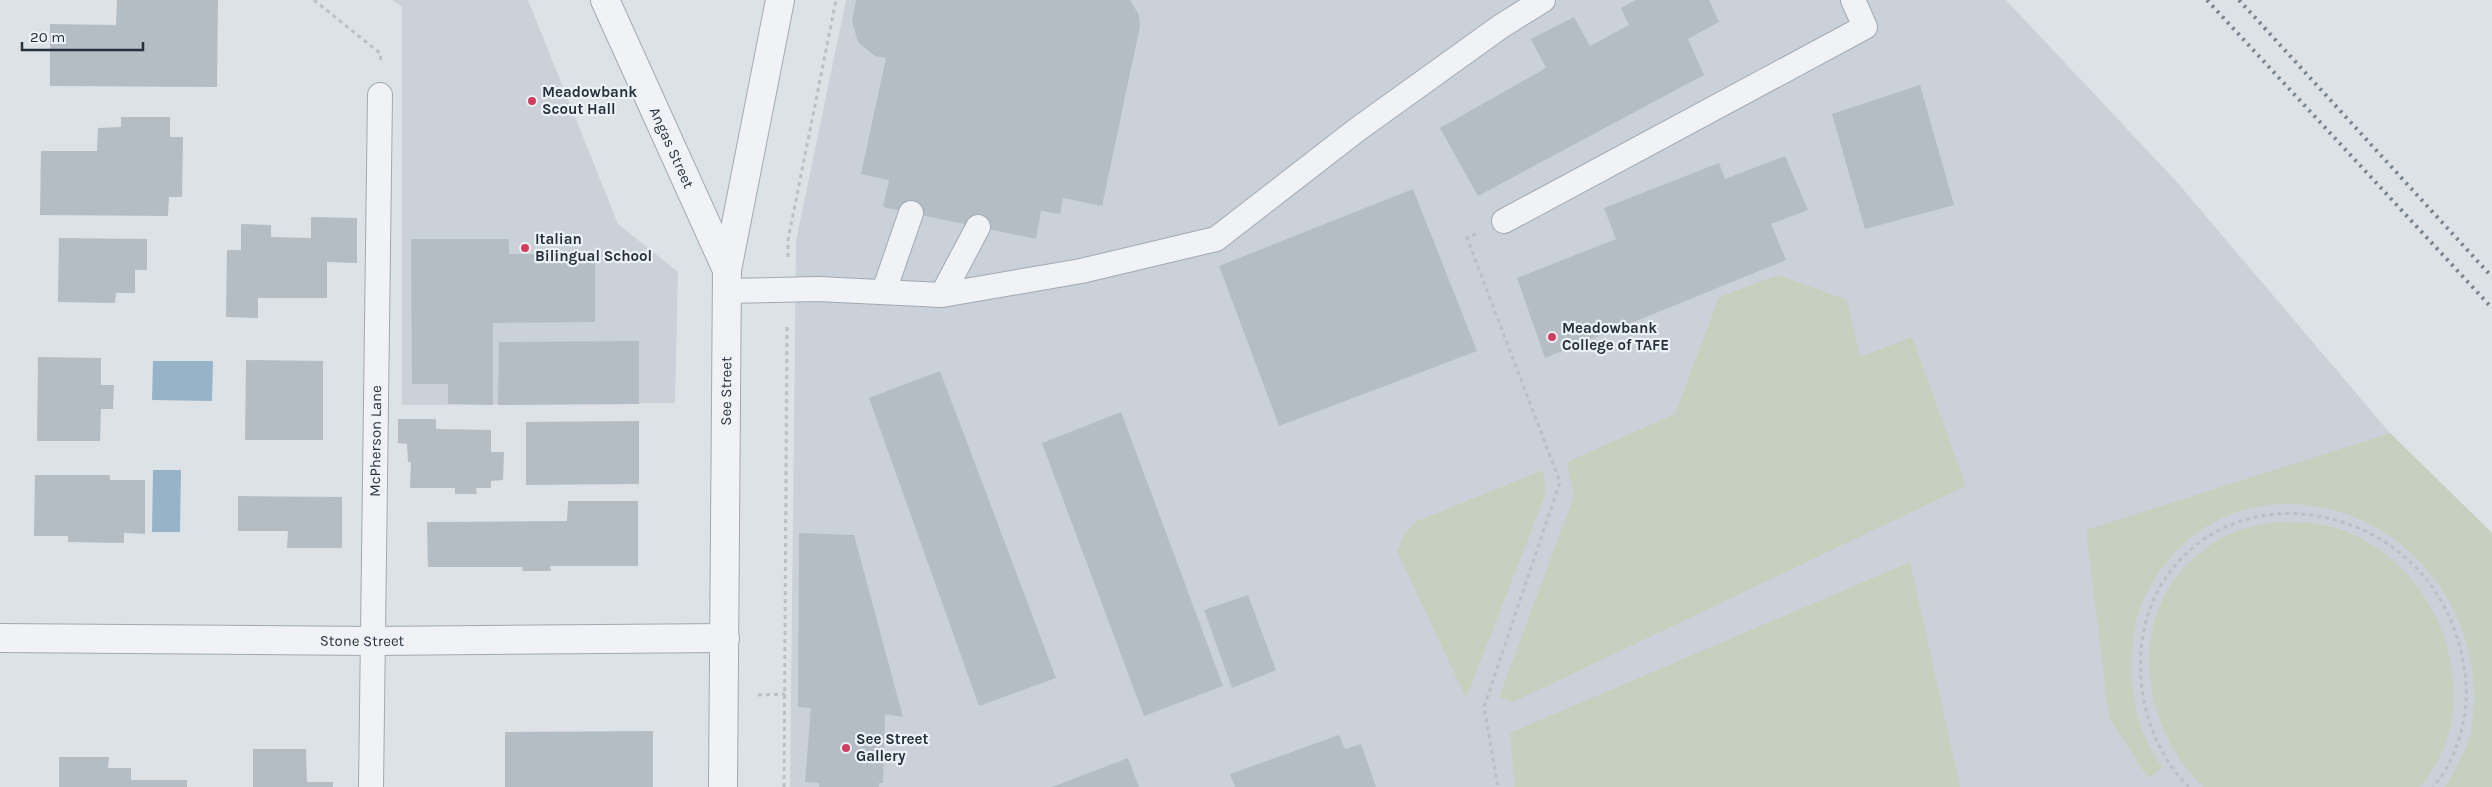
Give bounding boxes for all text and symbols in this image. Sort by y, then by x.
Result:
scale bar [22,20,144,52]
text: 20 m [30,28,65,46]
place label: Meadowbank Scout Hall [542,83,637,118]
marker: Meadowbank Scout Hall [526,95,538,107]
street label: Angas Street [646,104,698,191]
place label: Italian Bilingual School [535,230,652,265]
marker: Italian Bilingual School [519,242,531,254]
place label: Meadowbank College of TAFE [1562,319,1669,354]
marker: Meadowbank College of TAFE [1546,331,1558,343]
street label: See Street [717,356,735,426]
street label: McPherson Lane [366,385,385,497]
street label: Stone Street [320,632,405,650]
place label: See Street Gallery [856,730,929,765]
marker: See Street Gallery [840,742,852,754]

